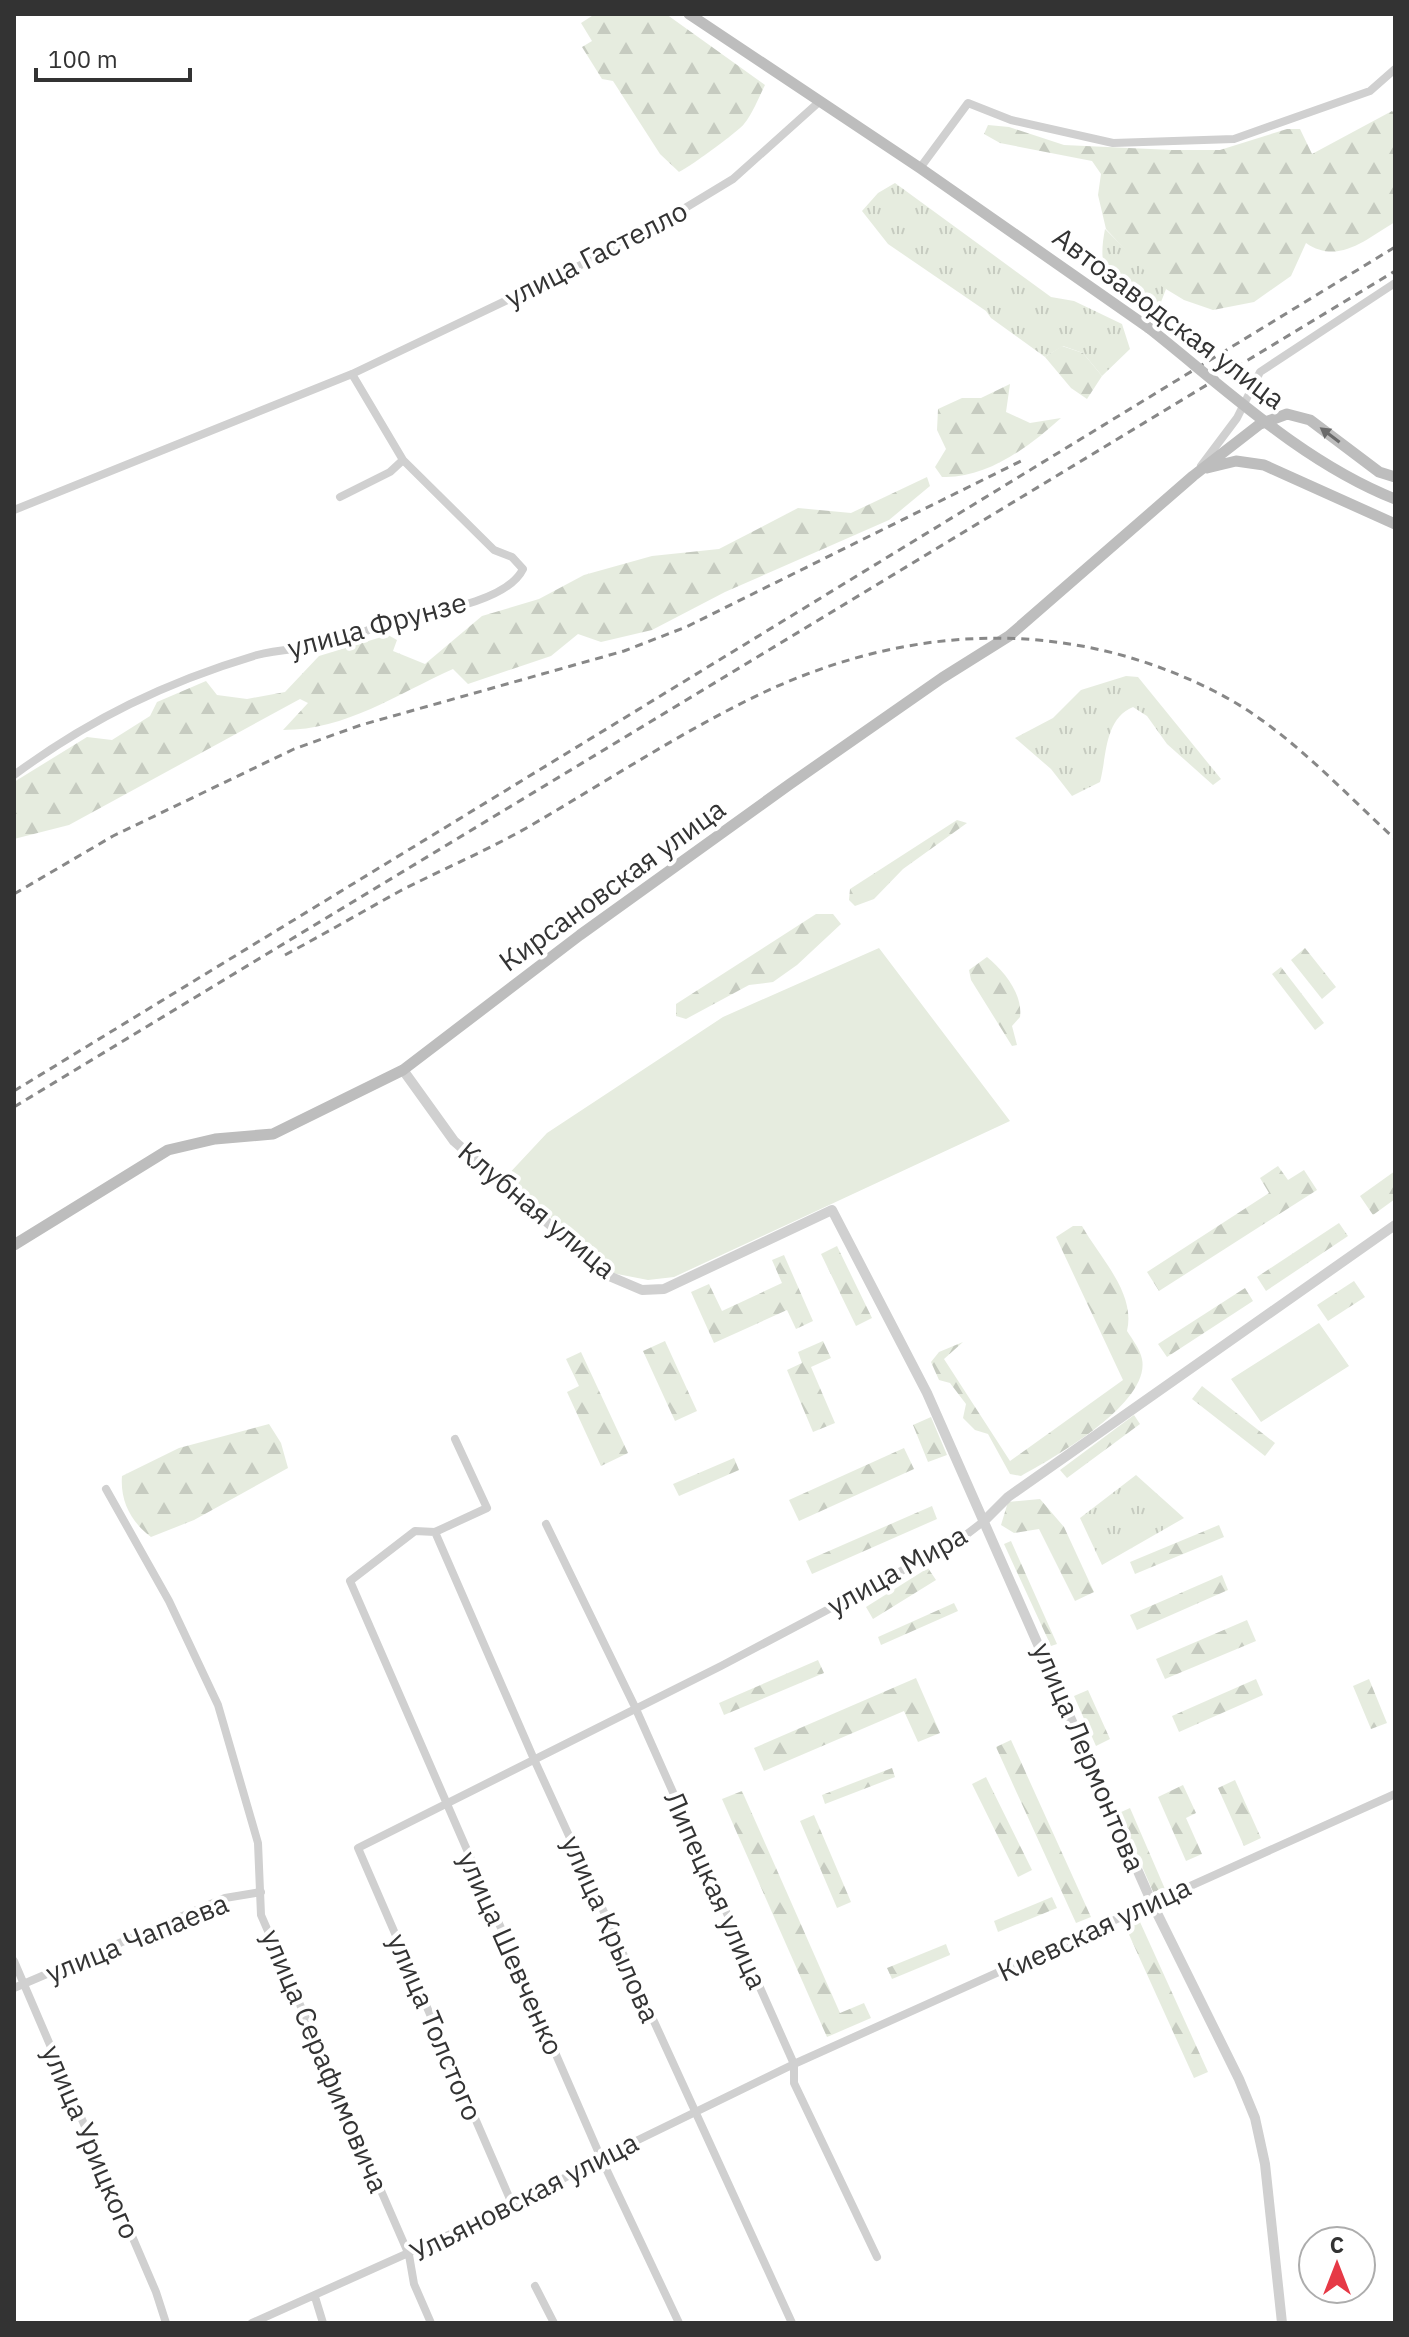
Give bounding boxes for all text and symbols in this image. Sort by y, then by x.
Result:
scale bar [36,32,190,82]
text: 100 m [48,43,118,75]
street label: улица Гастелло [498,192,693,316]
street label: Автозаводская улица [1046,218,1293,417]
one-way arrow [1320,427,1340,443]
street label: улица Фрунзе [283,583,470,666]
street label: Кирсановская улица [491,790,732,979]
street label: Клубная улица [451,1133,624,1286]
street label: улица Мира [820,1516,973,1623]
street label: улица Лермонтова [1024,1637,1154,1877]
street label: Липецкая улица [656,1785,777,1995]
street label: улица Крылова [554,1829,669,2028]
street label: улица Шевченко [450,1845,573,2061]
street label: Киевская улица [991,1868,1196,1989]
street label: улица Чапаева [40,1884,234,1991]
street label: улица Серафимовича [253,1923,398,2198]
street label: улица Толстого [379,1928,492,2126]
street label: улица Урицкого [34,2039,149,2244]
street label: Ульяновская улица [403,2123,644,2270]
north arrow [1297,2225,1377,2305]
text: С [1330,2230,1344,2259]

